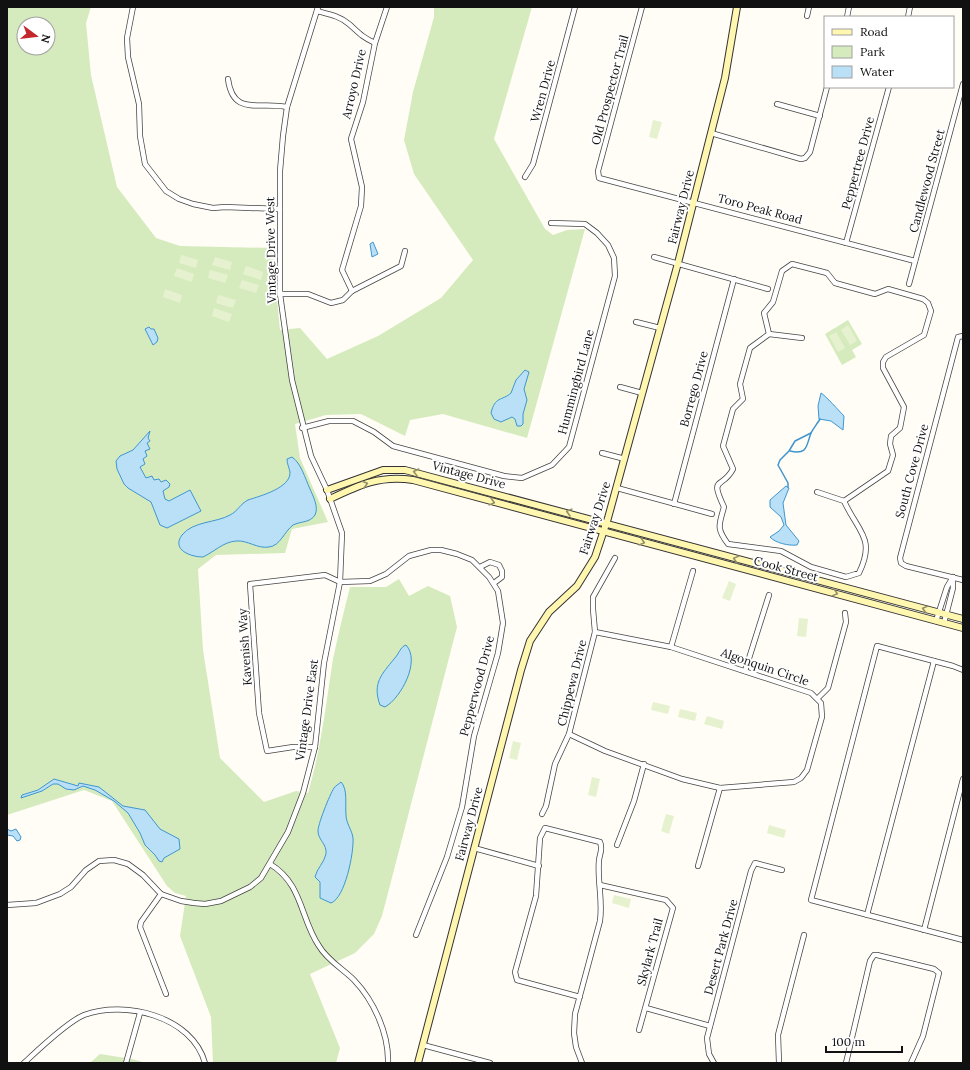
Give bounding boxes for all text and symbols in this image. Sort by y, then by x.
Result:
north arrow [16,16,56,56]
legend [824,16,954,88]
text: Road [860,24,888,39]
text: N [38,33,54,45]
street label: Old Prospector Trail [588,33,631,147]
text: Park [860,44,886,59]
street label: Arroyo Drive [338,47,369,121]
street label: Wren Drive [527,58,558,124]
text: Water [860,64,895,79]
street label: Peppertree Drive [838,114,877,211]
street label: Candlewood Street [905,127,948,234]
street label: Fairway Drive [664,168,697,246]
street label: Toro Peak Road [716,190,804,227]
street label: Vintage Drive West [262,196,279,304]
street label: Hummingbird Lane [554,327,597,436]
street label: Borrego Drive [676,349,711,429]
street label: South Cove Drive [892,422,931,520]
street label: Vintage Drive [430,457,508,492]
one-way arrow [413,469,420,477]
street label: Fairway Drive [576,479,614,556]
one-way arrow [362,480,369,489]
one-way arrow [489,497,495,505]
one-way arrow [566,509,572,517]
one-way arrow [638,537,645,546]
street label: Cook Street [752,553,820,584]
one-way arrow [733,555,740,564]
one-way arrow [832,589,838,597]
one-way arrow [922,605,929,614]
street label: Kavenish Way [234,607,255,686]
street label: Pepperwood Drive [456,633,497,738]
street label: Chippewa Drive [554,638,590,728]
street label: Algonquin Circle [718,644,812,689]
street label: Vintage Drive East [292,658,321,763]
street label: Fairway Drive [451,785,486,863]
street label: Desert Park Drive [700,897,741,996]
street label: Skylark Trail [633,917,666,987]
scale bar [826,1028,902,1054]
text: 100 m [832,1034,865,1049]

